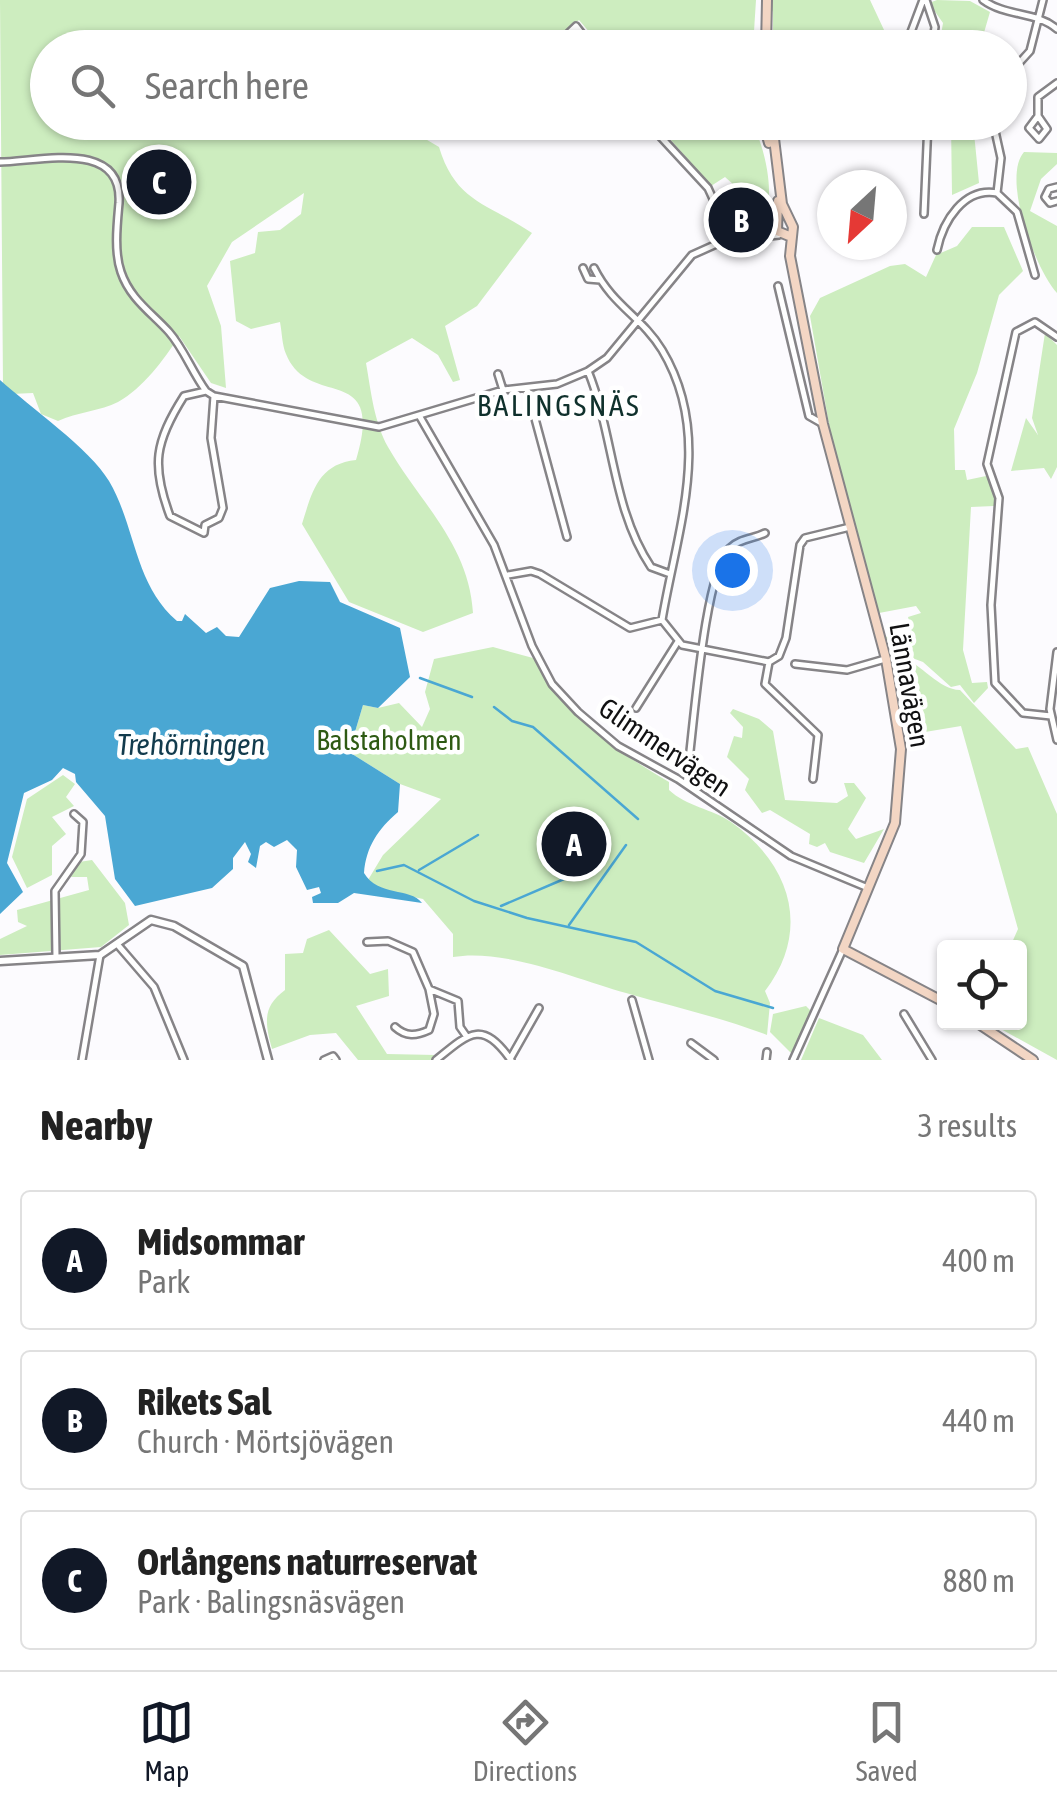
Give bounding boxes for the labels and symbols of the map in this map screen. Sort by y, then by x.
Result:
pin: C [126,144,192,220]
north arrow [817,170,907,260]
pin: B [708,182,774,258]
district label: BALINGSNÄS [477,388,641,422]
your location [707,545,758,596]
street label: Lännavägen [883,620,937,750]
street label: Glimmervägen [593,691,737,803]
park label: Balstaholmen [316,724,462,756]
water label: Trehörningen [117,727,265,761]
pin: A [542,806,606,882]

